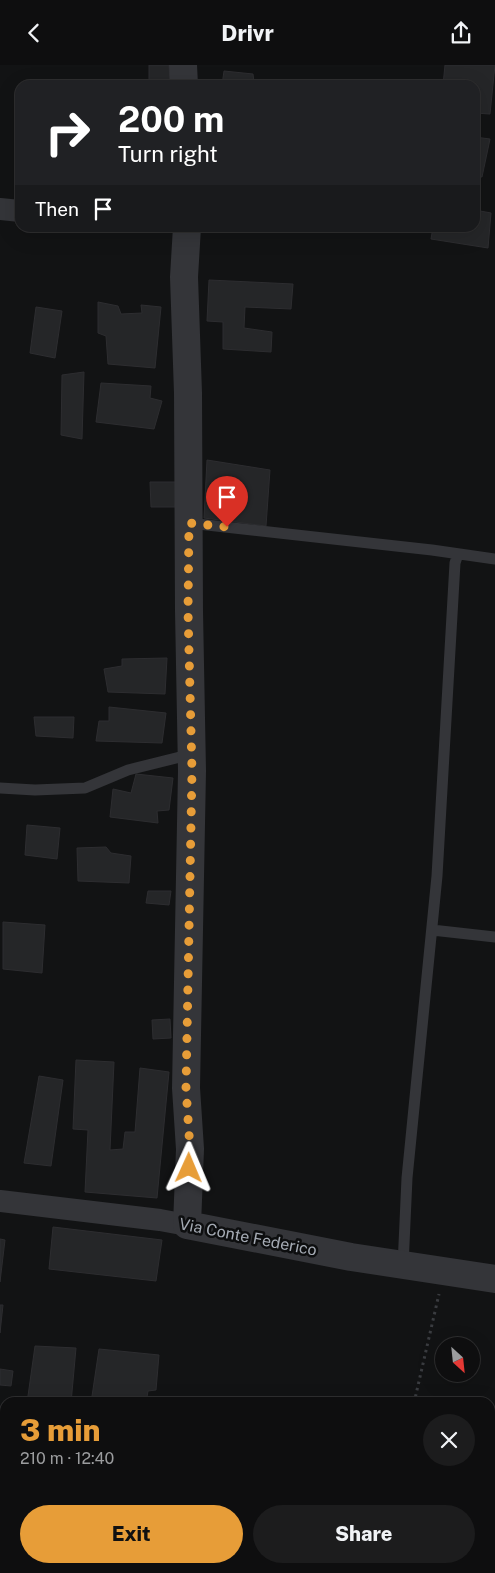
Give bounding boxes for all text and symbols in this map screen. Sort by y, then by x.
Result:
icon: back [20,19,48,47]
icon: share [447,19,475,47]
text: Drivr [221,20,274,46]
text: 200 m [118,99,224,140]
icon: right [35,100,100,165]
text: Turn right [118,141,218,167]
icon: arrive [89,195,117,223]
text: Then [35,198,79,220]
pin [206,476,248,527]
icon: arrive [213,483,241,511]
position arrow [162,1141,214,1193]
street label: Via Conte Federico [177,1214,319,1260]
north arrow [435,1337,480,1383]
map controls [435,1337,480,1382]
text: 3 min [20,1412,101,1448]
button: close [423,1414,475,1466]
text: 210 m · 12:40 [20,1449,114,1468]
button: Exit [20,1505,243,1563]
button: Share [253,1505,475,1563]

